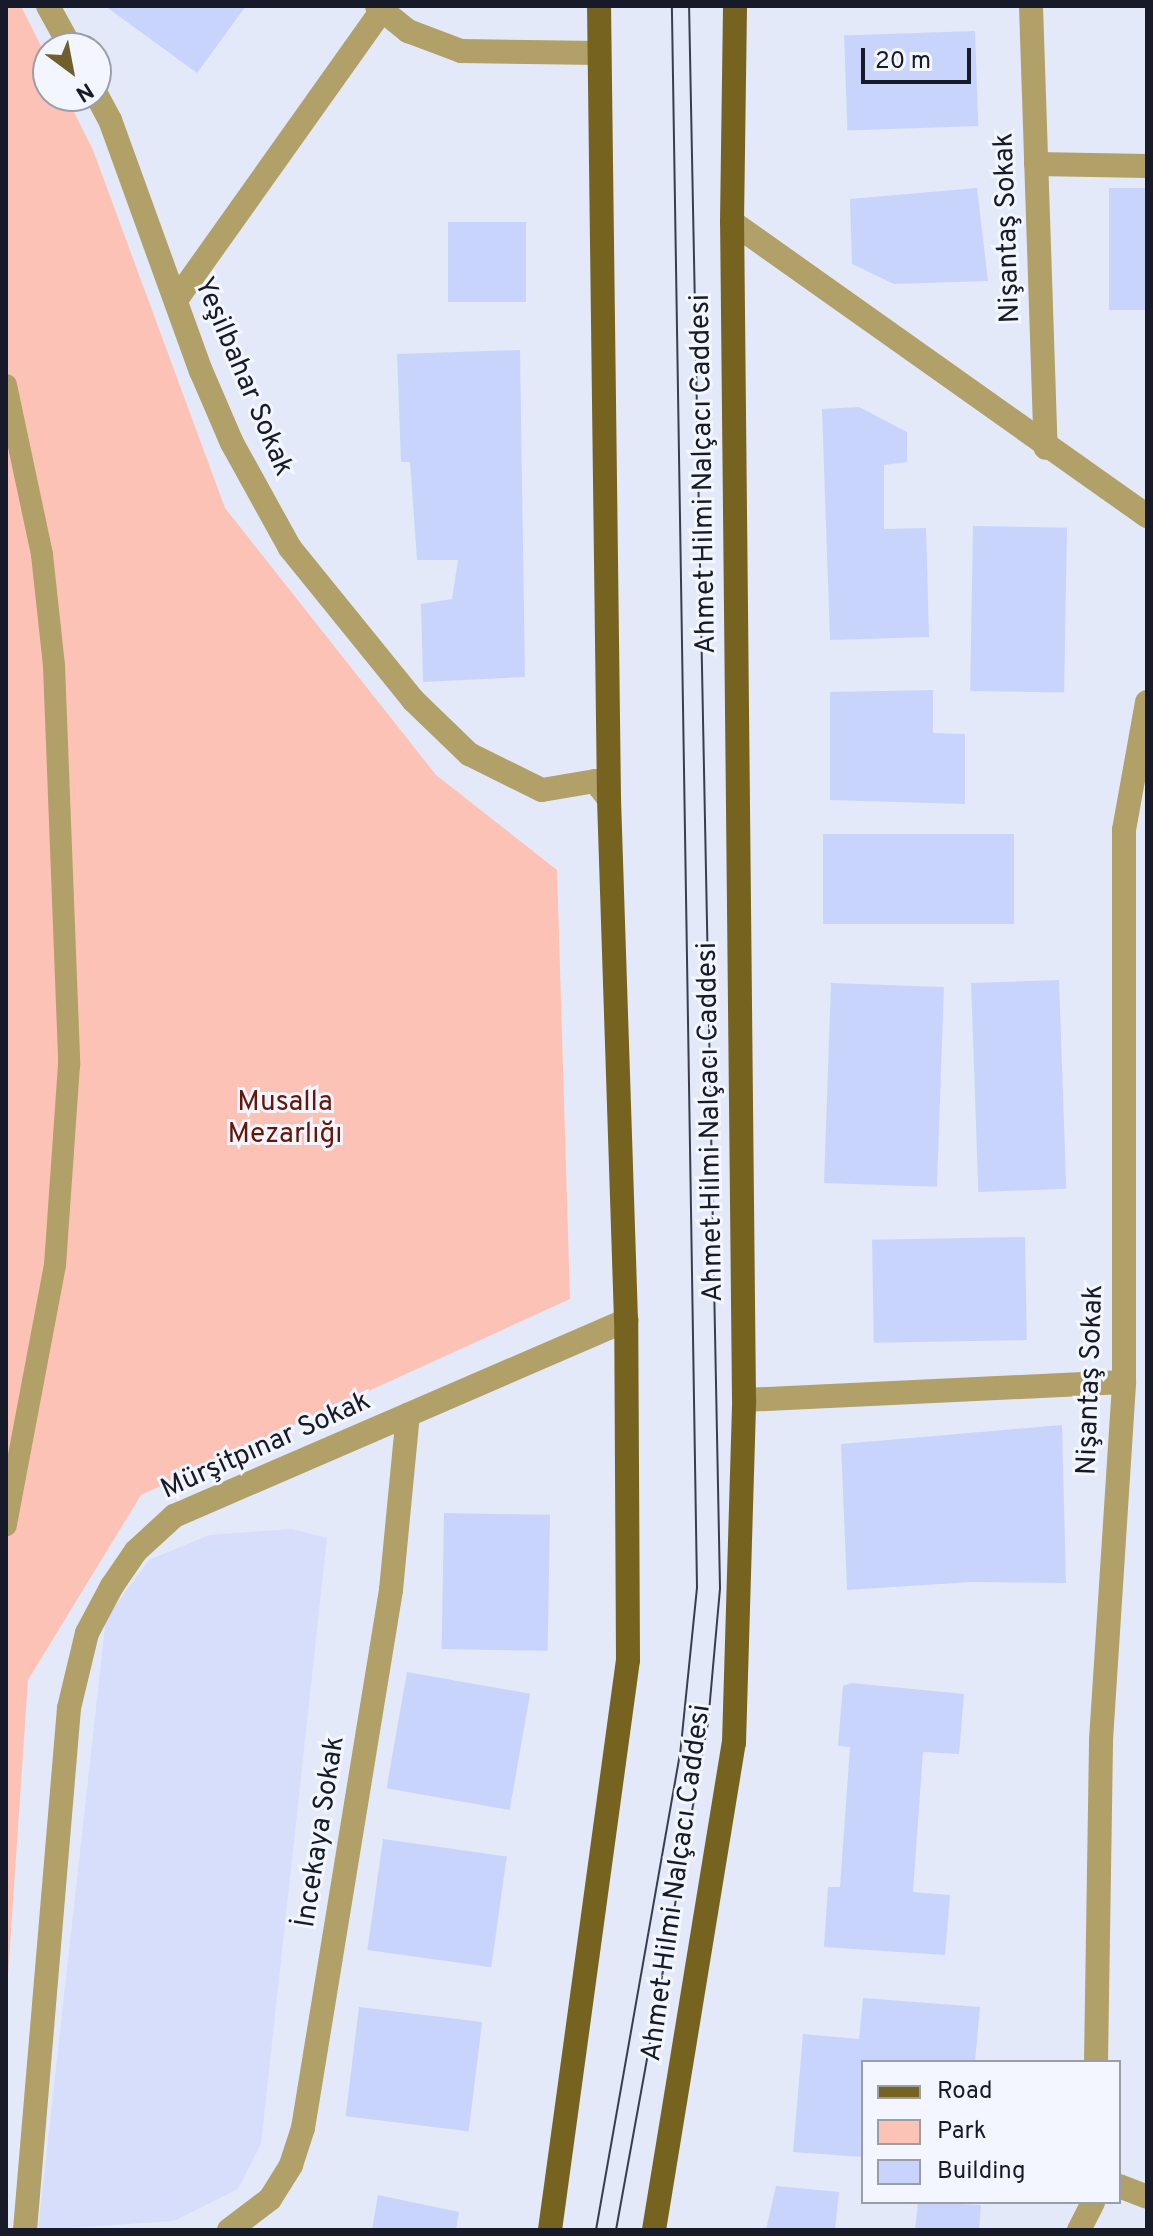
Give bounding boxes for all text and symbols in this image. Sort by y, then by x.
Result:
north arrow [32,32,112,112]
scale bar [865,32,975,82]
text: 20 m [875,47,931,77]
text: N [70,75,98,107]
street label: Nişantaş Sokak [988,132,1028,324]
street label: Yeşilbahar Sokak [186,273,300,481]
street label: Ahmet Hilmi Nalçacı Caddesi [684,294,724,654]
street label: Ahmet Hilmi Nalçacı Caddesi [691,942,731,1302]
park label: Musalla Mezarlığı [228,1086,342,1152]
street label: Nişantaş Sokak [1071,1284,1111,1476]
street label: Mürşitpınar Sokak [156,1385,376,1507]
street label: Ahmet Hilmi Nalçacı Caddesi [635,1702,719,2064]
street label: İncekaya Sokak [289,1734,353,1930]
legend [861,2060,1121,2204]
text: Road [937,2077,993,2107]
text: Park [937,2117,987,2147]
text: Building [937,2157,1026,2187]

